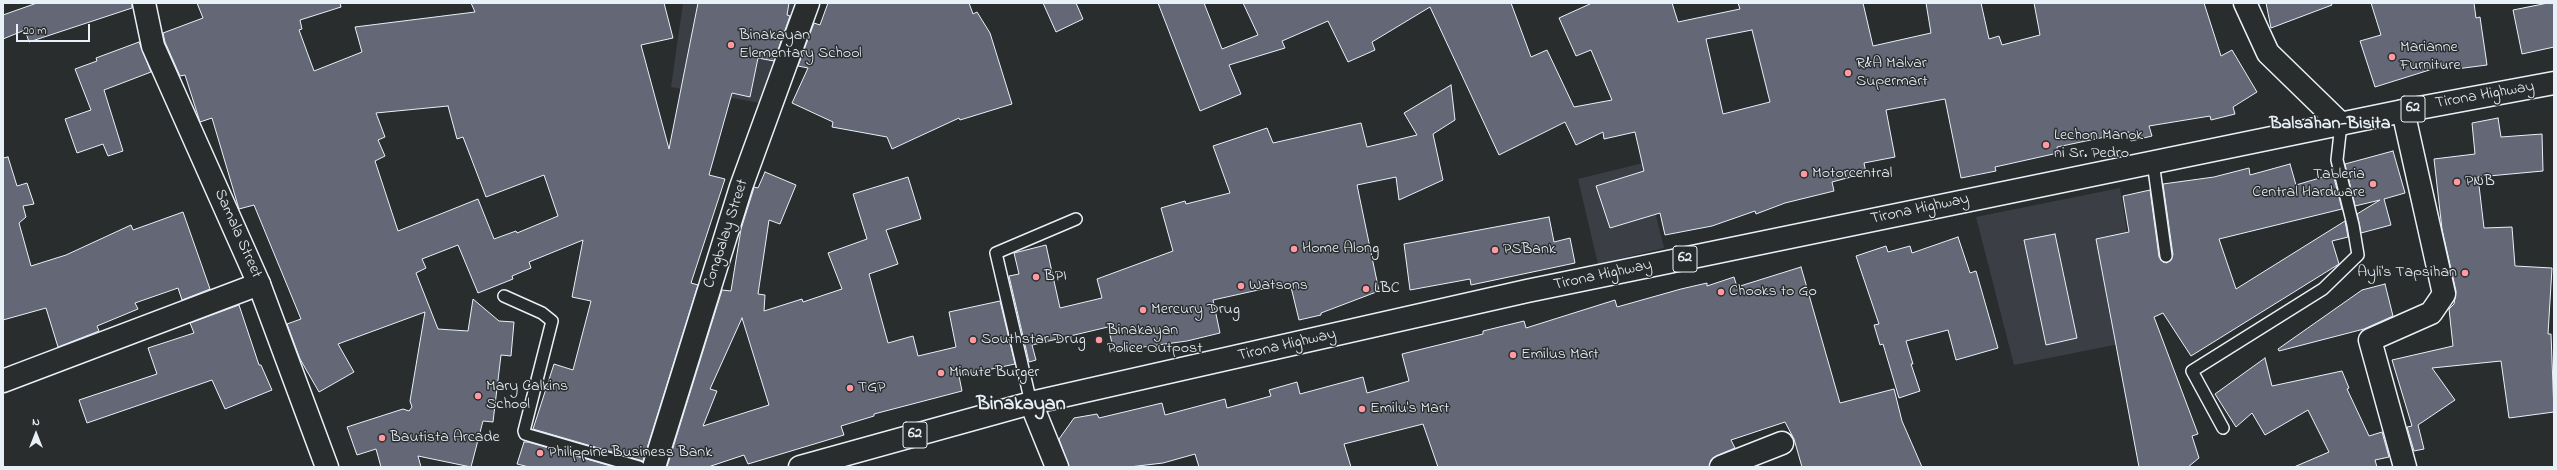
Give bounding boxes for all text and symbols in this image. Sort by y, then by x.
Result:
scale bar [18,16,92,42]
text: 20 m [23,22,46,40]
place label: Binakayan Elementary School [739,26,862,64]
place label: Marianne Furniture [2400,38,2461,76]
marker: Binakayan Elementary School [726,40,736,50]
marker: Marianne Furniture [2387,52,2397,62]
place label: R&A Malvar Supermart [1856,54,1928,92]
marker: R&A Malvar Supermart [1843,68,1853,78]
street label: Tirona Highway [2434,78,2536,114]
road number: 62 [2401,96,2425,122]
district label: Balsahan-Bisita [2269,114,2391,136]
place label: Lechon Manok ni Sr. Pedro [2054,126,2143,164]
marker: Lechon Manok ni Sr. Pedro [2041,140,2051,150]
place label: Motorcentral [1812,164,1893,184]
place label: Tableria Central Hardware [2252,165,2365,203]
marker: Motorcentral [1799,169,1809,179]
place label: PNB [2465,172,2495,192]
street label: Congbalay Street [700,177,754,291]
marker: PNB [2452,177,2462,187]
marker: Tableria Central Hardware [2368,179,2378,189]
street label: Samala Street [209,186,265,282]
street label: Tirona Highway [1869,190,1971,230]
place label: Home Along [1302,239,1379,259]
place label: PSBank [1503,240,1556,260]
marker: Home Along [1289,244,1299,254]
marker: PSBank [1490,245,1500,255]
road number: 62 [1673,246,1697,272]
street label: Tirona Highway [1552,256,1654,296]
place label: Ayli's Tapsihan [2357,263,2457,283]
place label: BPI [1044,267,1067,287]
marker: Ayli's Tapsihan [2460,268,2470,278]
marker: BPI [1031,272,1041,282]
place label: Watsons [1249,276,1308,296]
place label: LBC [1374,279,1399,299]
marker: Watsons [1236,281,1246,291]
place label: Chooks to Go [1729,282,1817,302]
marker: LBC [1361,284,1371,294]
marker: Chooks to Go [1716,287,1726,297]
place label: Mercury Drug [1151,300,1240,320]
marker: Mercury Drug [1138,305,1148,315]
place label: Binakayan Police Outpost [1107,321,1203,359]
street label: Tirona Highway [1236,325,1338,367]
place label: Southstar Drug [981,330,1086,350]
marker: Southstar Drug [968,335,978,345]
marker: Binakayan Police Outpost [1094,335,1104,345]
place label: Emilus Mart [1521,345,1599,365]
marker: Emilus Mart [1508,350,1518,360]
place label: Minute Burger [949,363,1039,383]
marker: Minute Burger [936,368,946,378]
place label: Mary Calkins School [486,377,568,415]
place label: TGP [858,378,886,398]
marker: TGP [845,383,855,393]
marker: Mary Calkins School [473,391,483,401]
district label: Binakayan [976,394,1066,418]
place label: Emilu's Mart [1370,399,1449,419]
marker: Emilu's Mart [1357,404,1367,414]
north arrow [16,414,56,454]
text: N [32,414,40,430]
road number: 62 [903,422,927,448]
place label: Bautista Arcade [390,428,500,448]
marker: Bautista Arcade [377,433,387,443]
place label: Philippine Business Bank [548,443,712,463]
marker: Philippine Business Bank [535,448,545,458]

